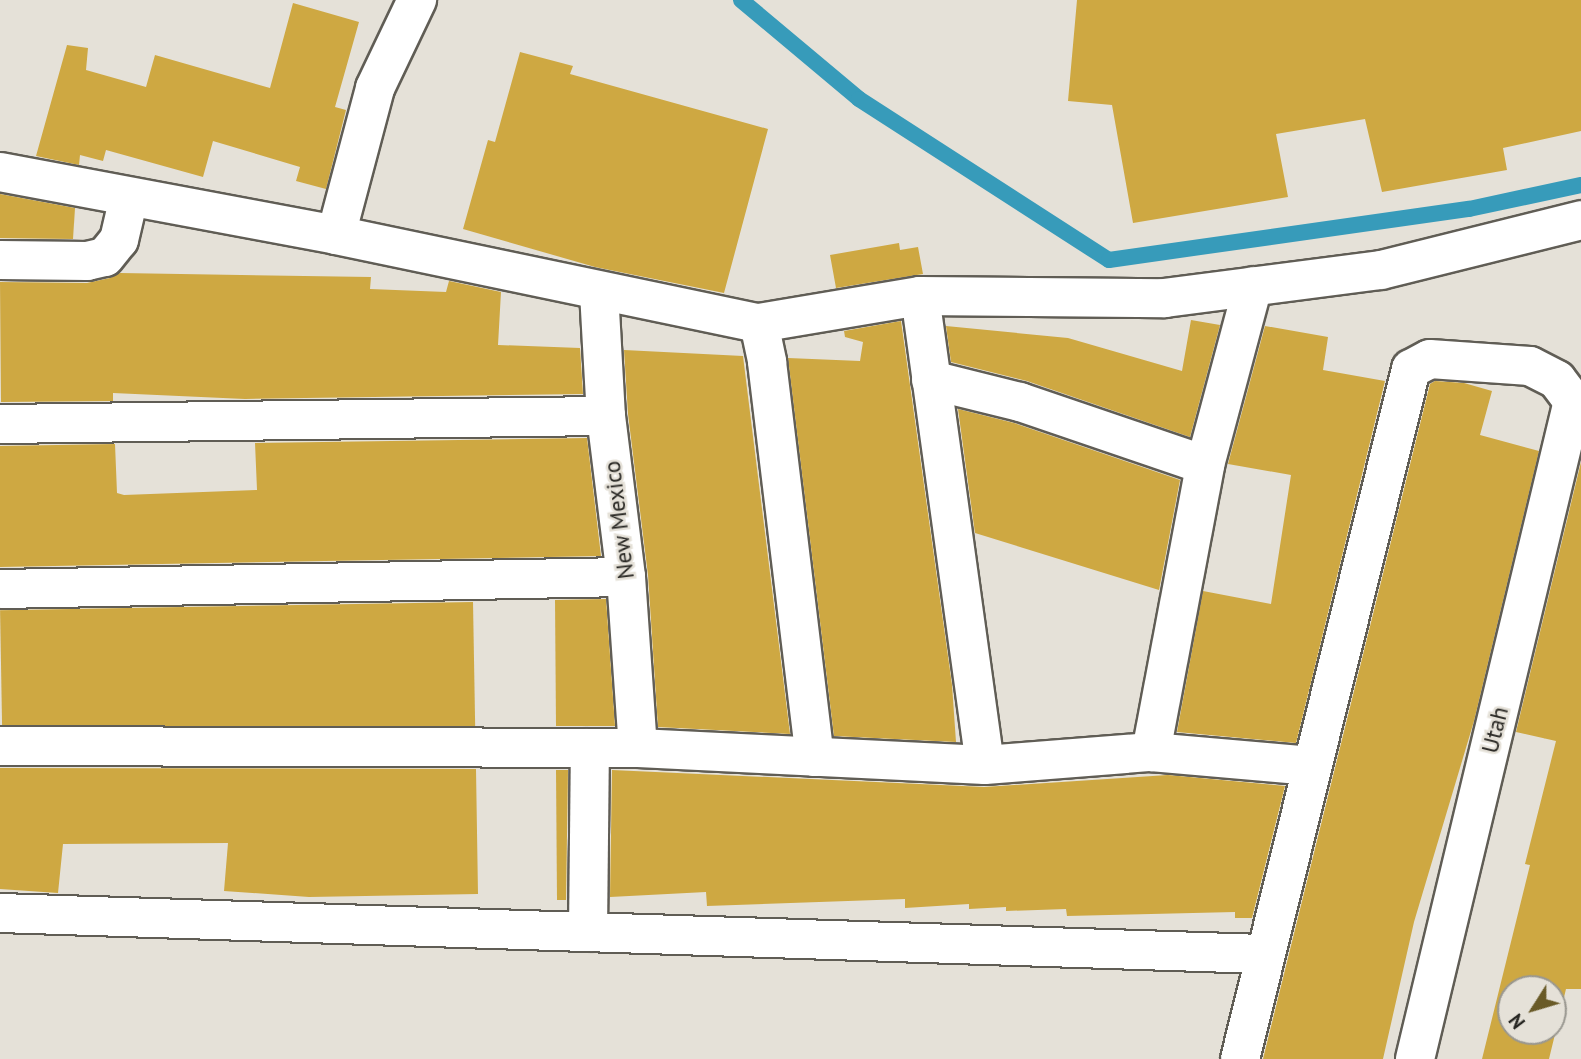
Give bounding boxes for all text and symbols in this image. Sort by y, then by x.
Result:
street label: New Mexico [598,459,640,581]
street label: Utah [1476,704,1514,756]
north arrow [1497,975,1567,1045]
text: N [1503,1009,1530,1034]

